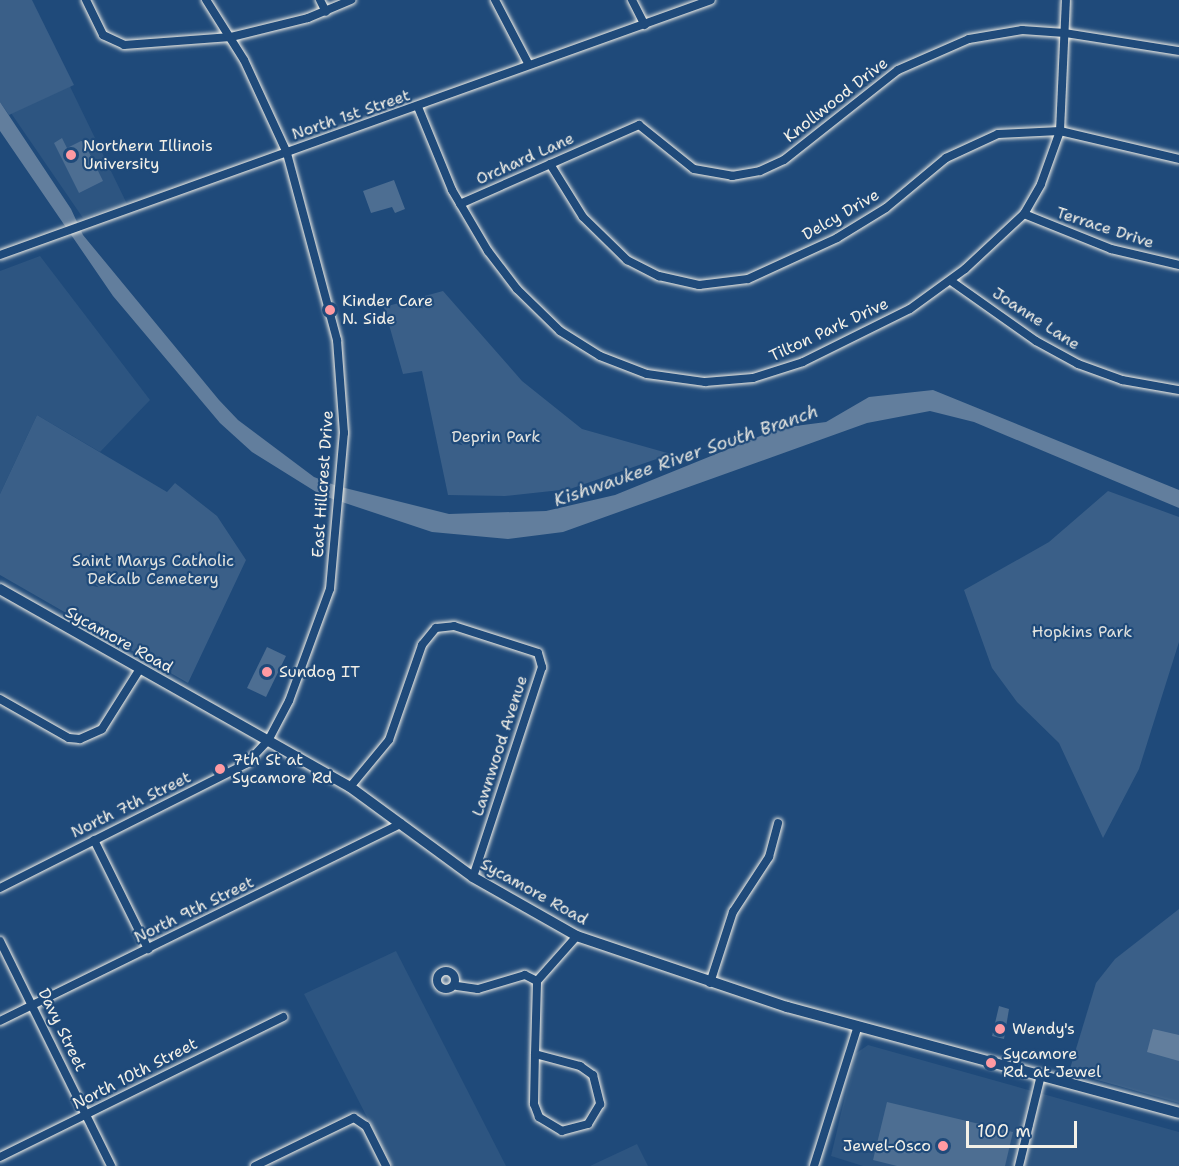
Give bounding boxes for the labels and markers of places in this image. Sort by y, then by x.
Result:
place label: Northern Illinois University [83,136,213,174]
marker: Northern Illinois University [64,148,78,162]
place label: Kinder Care N. Side [342,291,433,329]
marker: Kinder Care N. Side [323,303,337,317]
place label: Sundog IT [279,662,360,682]
marker: Sundog IT [260,665,274,679]
place label: 7th St at Sycamore Rd [232,750,332,788]
marker: 7th St at Sycamore Rd [213,762,227,776]
place label: Wendy's [1012,1019,1075,1039]
marker: Wendy's [993,1022,1007,1036]
place label: Sycamore Rd. at Jewel [1003,1044,1101,1082]
marker: Sycamore Rd. at Jewel [984,1056,998,1070]
place label: Jewel-Osco [843,1136,931,1156]
marker: Jewel-Osco [936,1139,950,1153]

